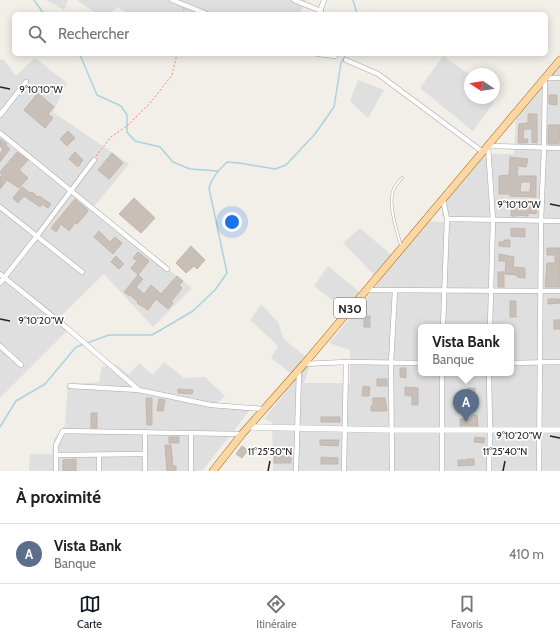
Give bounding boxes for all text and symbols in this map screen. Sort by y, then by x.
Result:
search box [12,12,548,56]
icon: search [26,23,48,45]
text: Rechercher [58,25,129,43]
north arrow [464,68,500,104]
text: 9°10'10"W [19,83,63,96]
text: 9°10'10"W [497,198,541,211]
your location [222,212,242,232]
road number: N30 [334,298,366,318]
text: 9°10'20"W [18,314,64,327]
popup [418,324,514,376]
text: Vista Bank [432,333,500,351]
text: Banque [432,351,474,367]
pin: A [453,389,479,422]
text: 9°10'20"W [496,429,542,442]
text: 11°25'50"N [248,445,292,458]
text: 11°25'40"N [483,445,527,458]
text: À proximité [16,487,101,507]
text: Vista Bank [54,537,122,555]
text: A [25,546,33,562]
text: 410 m [509,546,544,562]
text: Banque [54,555,96,571]
tab: Carte [77,593,102,631]
tab: Itinéraire [256,593,297,631]
tab: Favoris [451,593,483,631]

